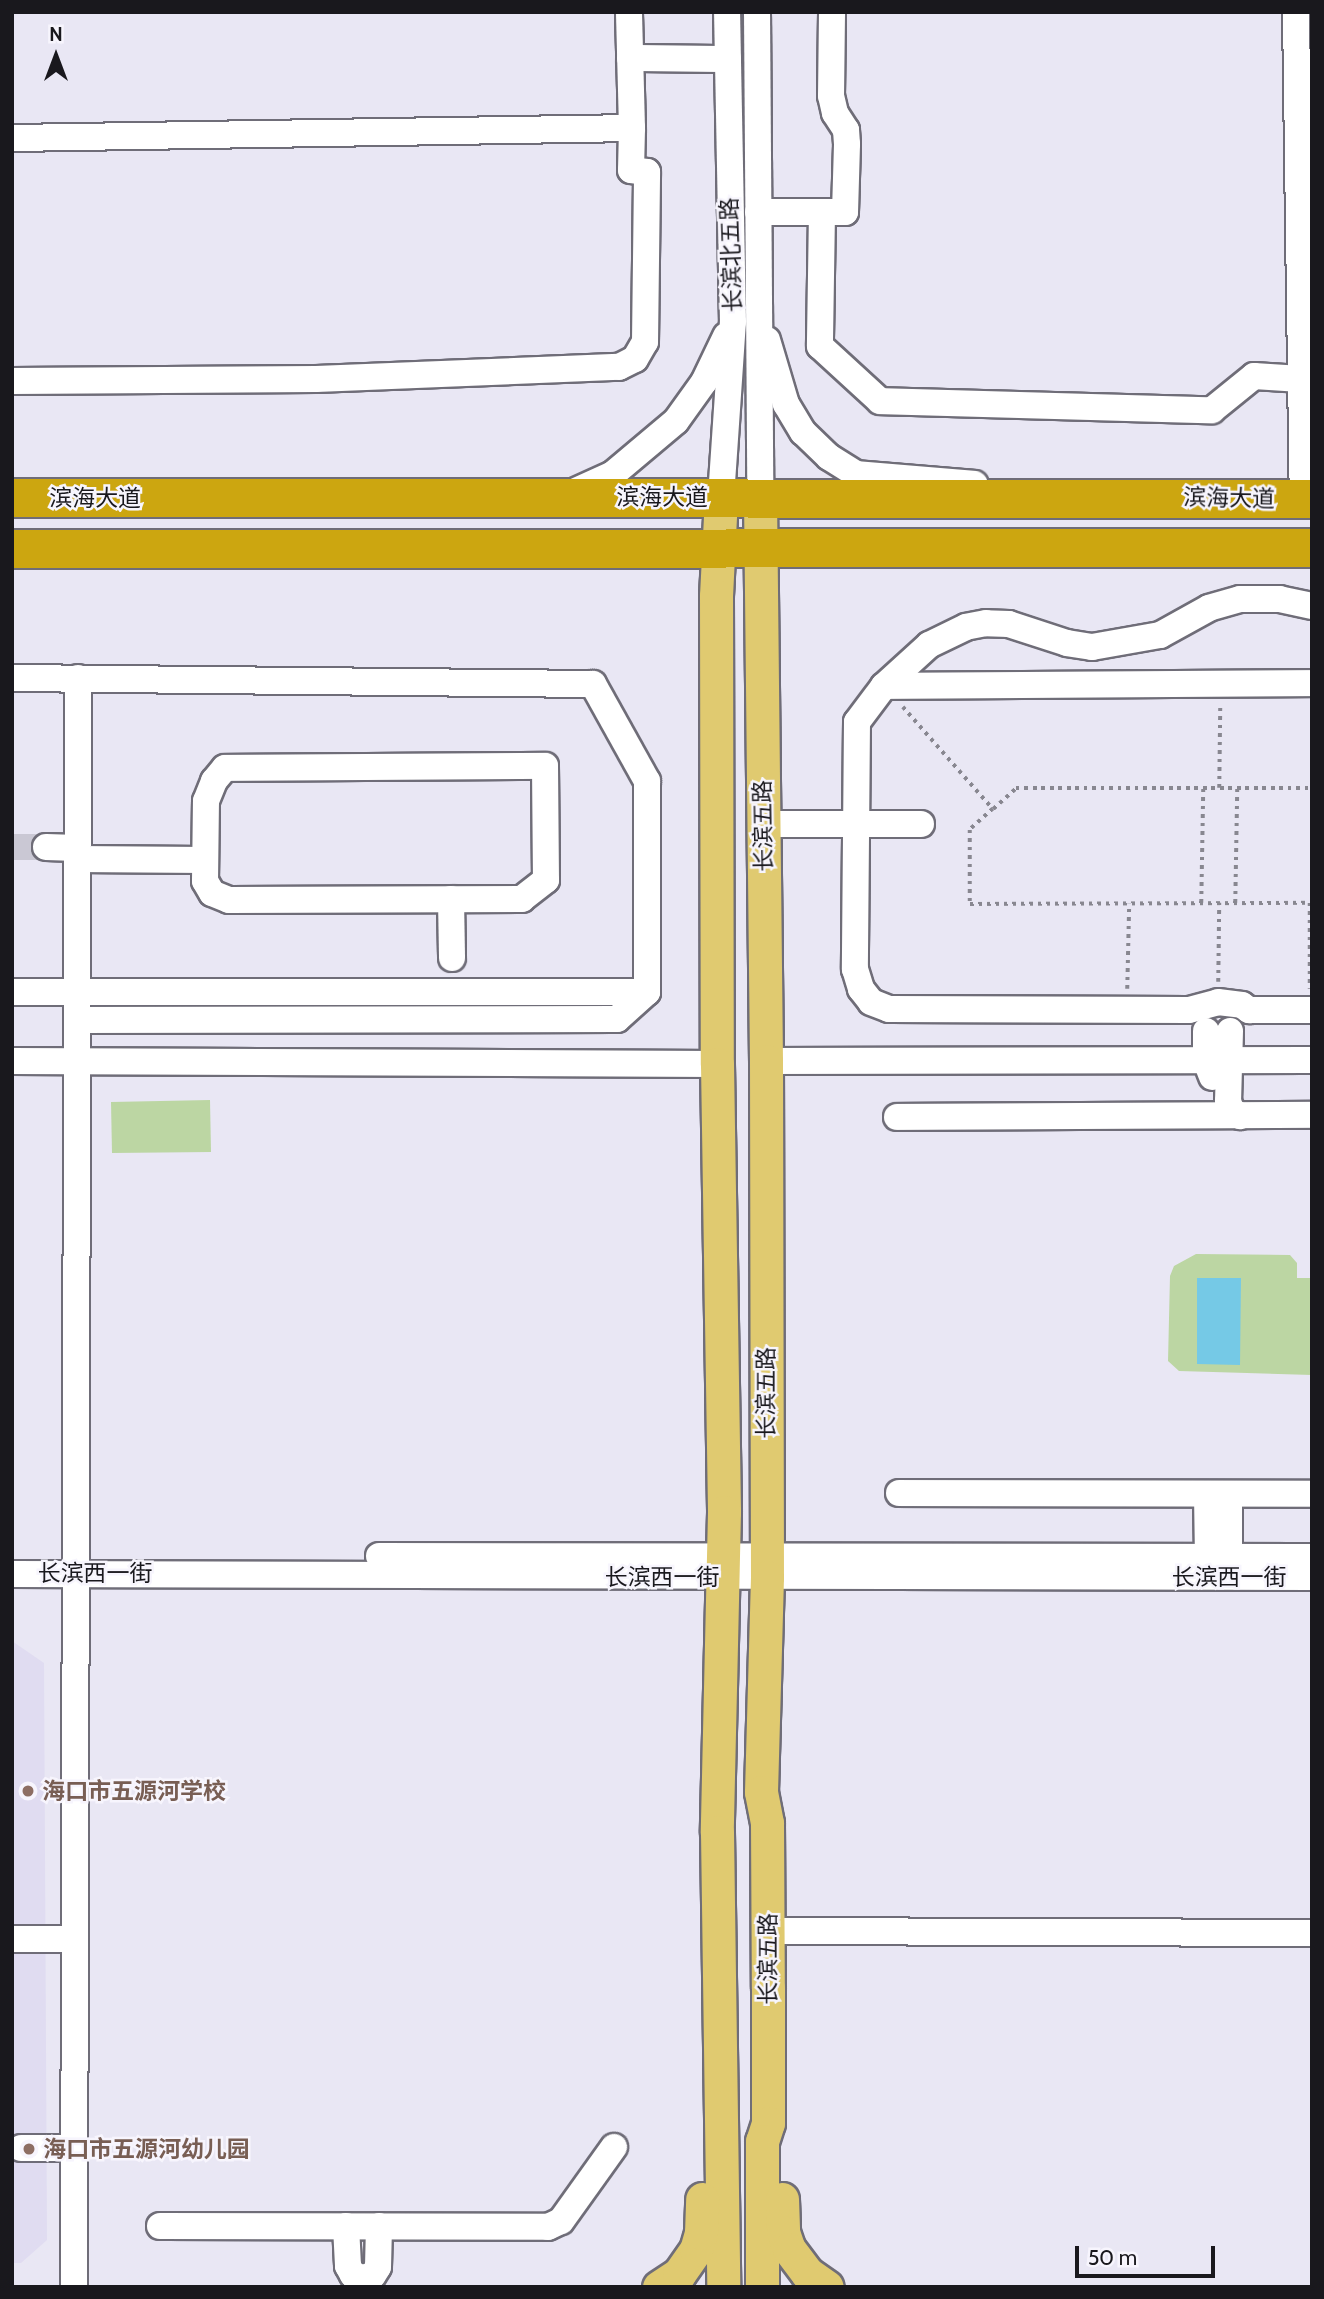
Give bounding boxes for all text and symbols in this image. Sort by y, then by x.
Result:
north arrow [21,21,91,91]
text: N [49,23,63,46]
street label: 长滨北五路 [715,197,747,313]
street label: 滨海大道 [616,483,708,511]
street label: 滨海大道 [1183,483,1275,513]
street label: 滨海大道 [49,484,141,512]
street label: 长滨五路 [748,780,778,872]
street label: 长滨五路 [752,1347,780,1439]
street label: 长滨西一街 [38,1559,152,1587]
street label: 长滨西一街 [605,1563,719,1591]
street label: 长滨西一街 [1172,1563,1286,1591]
place label: 海口市五源河学校 [42,1777,226,1805]
marker: 海口市五源河学校 [20,1783,36,1799]
street label: 长滨五路 [754,1913,782,2005]
place label: 海口市五源河幼儿园 [43,2135,250,2163]
marker: 海口市五源河幼儿园 [21,2141,37,2157]
scale bar [1079,2232,1219,2276]
text: 50 m [1088,2245,1137,2270]

